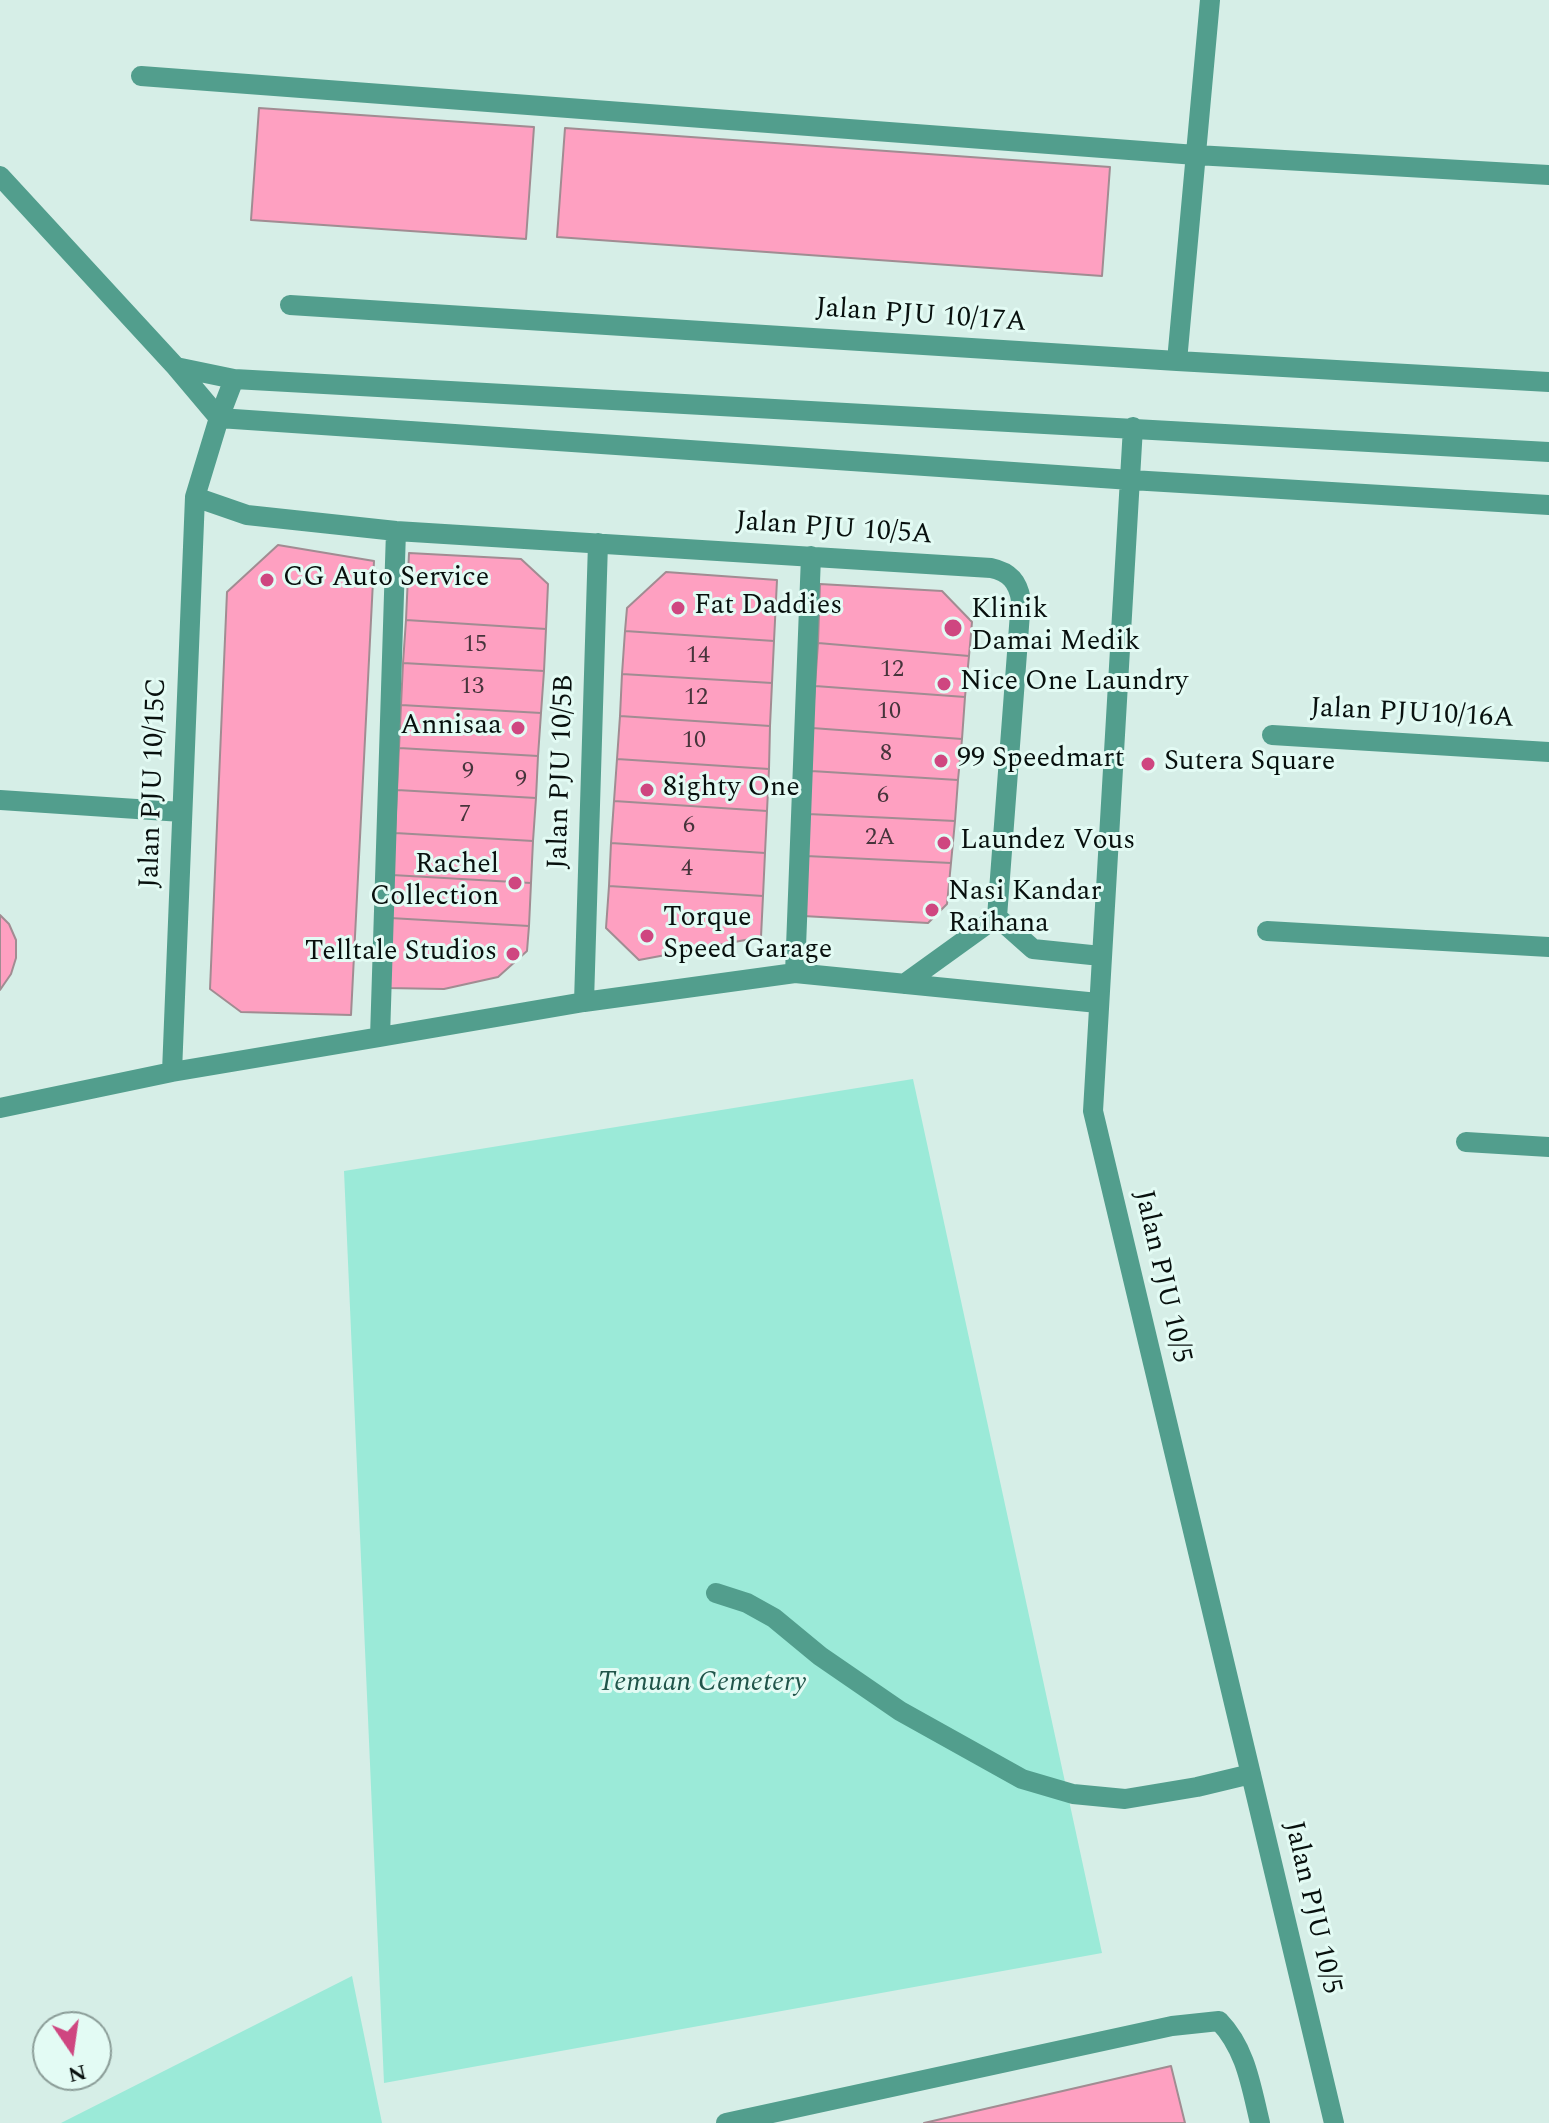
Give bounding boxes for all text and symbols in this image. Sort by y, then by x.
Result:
street label: Jalan PJU 10/17A [814,293,1028,341]
street label: Jalan PJU 10/5A [734,506,934,554]
place label: CG Auto Service [283,563,489,597]
marker: CG Auto Service [258,571,276,589]
place label: Fat Daddies [694,591,842,625]
place label: Klinik Damai Medik [971,595,1140,661]
marker: Fat Daddies [669,599,687,617]
marker: Klinik Damai Medik [942,617,964,639]
house number: 15 [463,632,487,660]
house number: 14 [686,643,710,671]
house number: 12 [880,657,904,685]
place label: Nice One Laundry [960,667,1188,701]
house number: 13 [460,674,484,702]
street label: Jalan PJU 10/5B [543,674,583,870]
marker: Nice One Laundry [935,675,953,693]
street label: Jalan PJU 10/15C [135,677,175,889]
house number: 12 [684,685,708,713]
street label: Jalan PJU10/16A [1309,693,1515,737]
house number: 10 [877,699,901,727]
place label: Annisaa [400,711,502,745]
marker: Annisaa [509,719,527,737]
house number: 10 [682,728,706,756]
house number: 8 [880,741,892,769]
place label: 99 Speedmart [957,744,1124,778]
place label: Sutera Square [1164,747,1335,781]
marker: 99 Speedmart [932,752,950,770]
marker: Sutera Square [1139,755,1157,773]
house number: 9 [462,759,474,787]
house number: 9 [515,767,527,795]
place label: 8ighty One [663,773,800,807]
marker: 8ighty One [638,781,656,799]
house number: 6 [877,783,889,811]
house number: 7 [459,802,471,830]
house number: 6 [683,813,695,841]
house number: 2A [865,825,895,853]
place label: Laundez Vous [960,826,1135,860]
marker: Laundez Vous [935,834,953,852]
place label: Rachel Collection [370,850,499,916]
house number: 4 [681,856,693,884]
marker: Rachel Collection [506,874,524,892]
place label: Nasi Kandar Raihana [948,877,1102,943]
marker: Nasi Kandar Raihana [923,901,941,919]
place label: Torque Speed Garage [663,903,832,969]
marker: Torque Speed Garage [638,927,656,945]
place label: Telltale Studios [305,937,497,971]
marker: Telltale Studios [504,945,522,963]
street label: Jalan PJU 10/5 [1125,1187,1197,1367]
park label: Temuan Cemetery [598,1668,806,1702]
street label: Jalan PJU 10/5 [1275,1818,1347,1998]
north arrow [32,2011,112,2091]
text: N [65,2055,90,2091]

